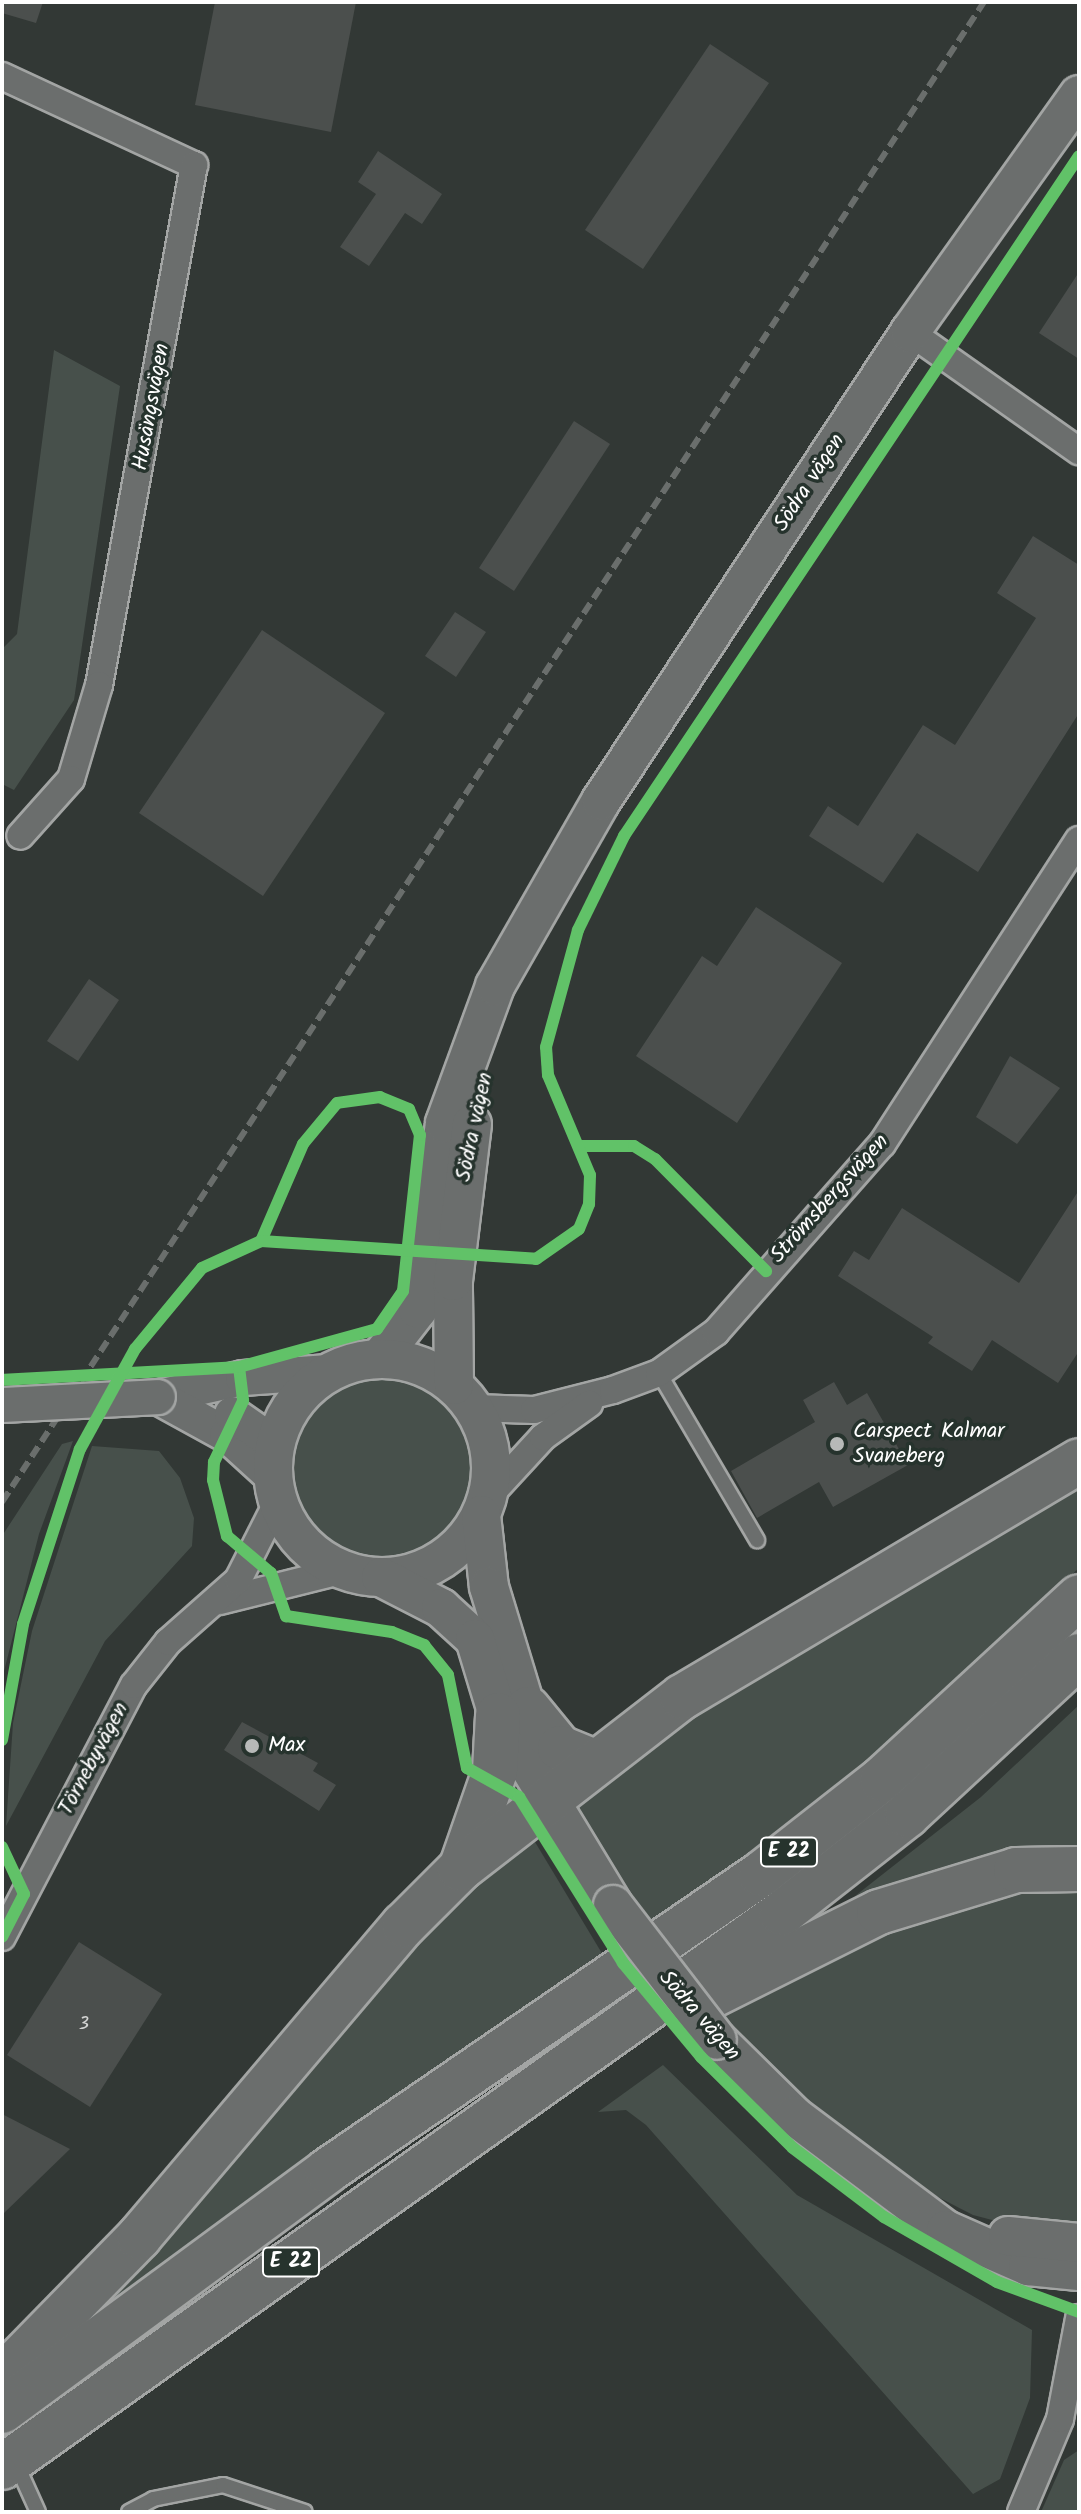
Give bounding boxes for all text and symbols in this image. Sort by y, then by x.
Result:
street label: Husängsvägen [128,341,176,473]
street label: Södra vägen [769,429,851,537]
street label: Södra vägen [451,1070,499,1184]
street label: Strömsbergsvägen [765,1129,895,1269]
place label: Carspect Kalmar Svaneberg [853,1418,1005,1470]
marker: Carspect Kalmar Svaneberg [828,1435,846,1453]
street label: Törnebyvägen [53,1698,135,1820]
place label: Max [268,1733,305,1759]
marker: Max [243,1737,261,1755]
road number: E 22 [759,1836,819,1868]
street label: Södra vägen [653,1966,745,2066]
house number: 3 [79,2014,89,2036]
road number: E 22 [261,2246,321,2278]

